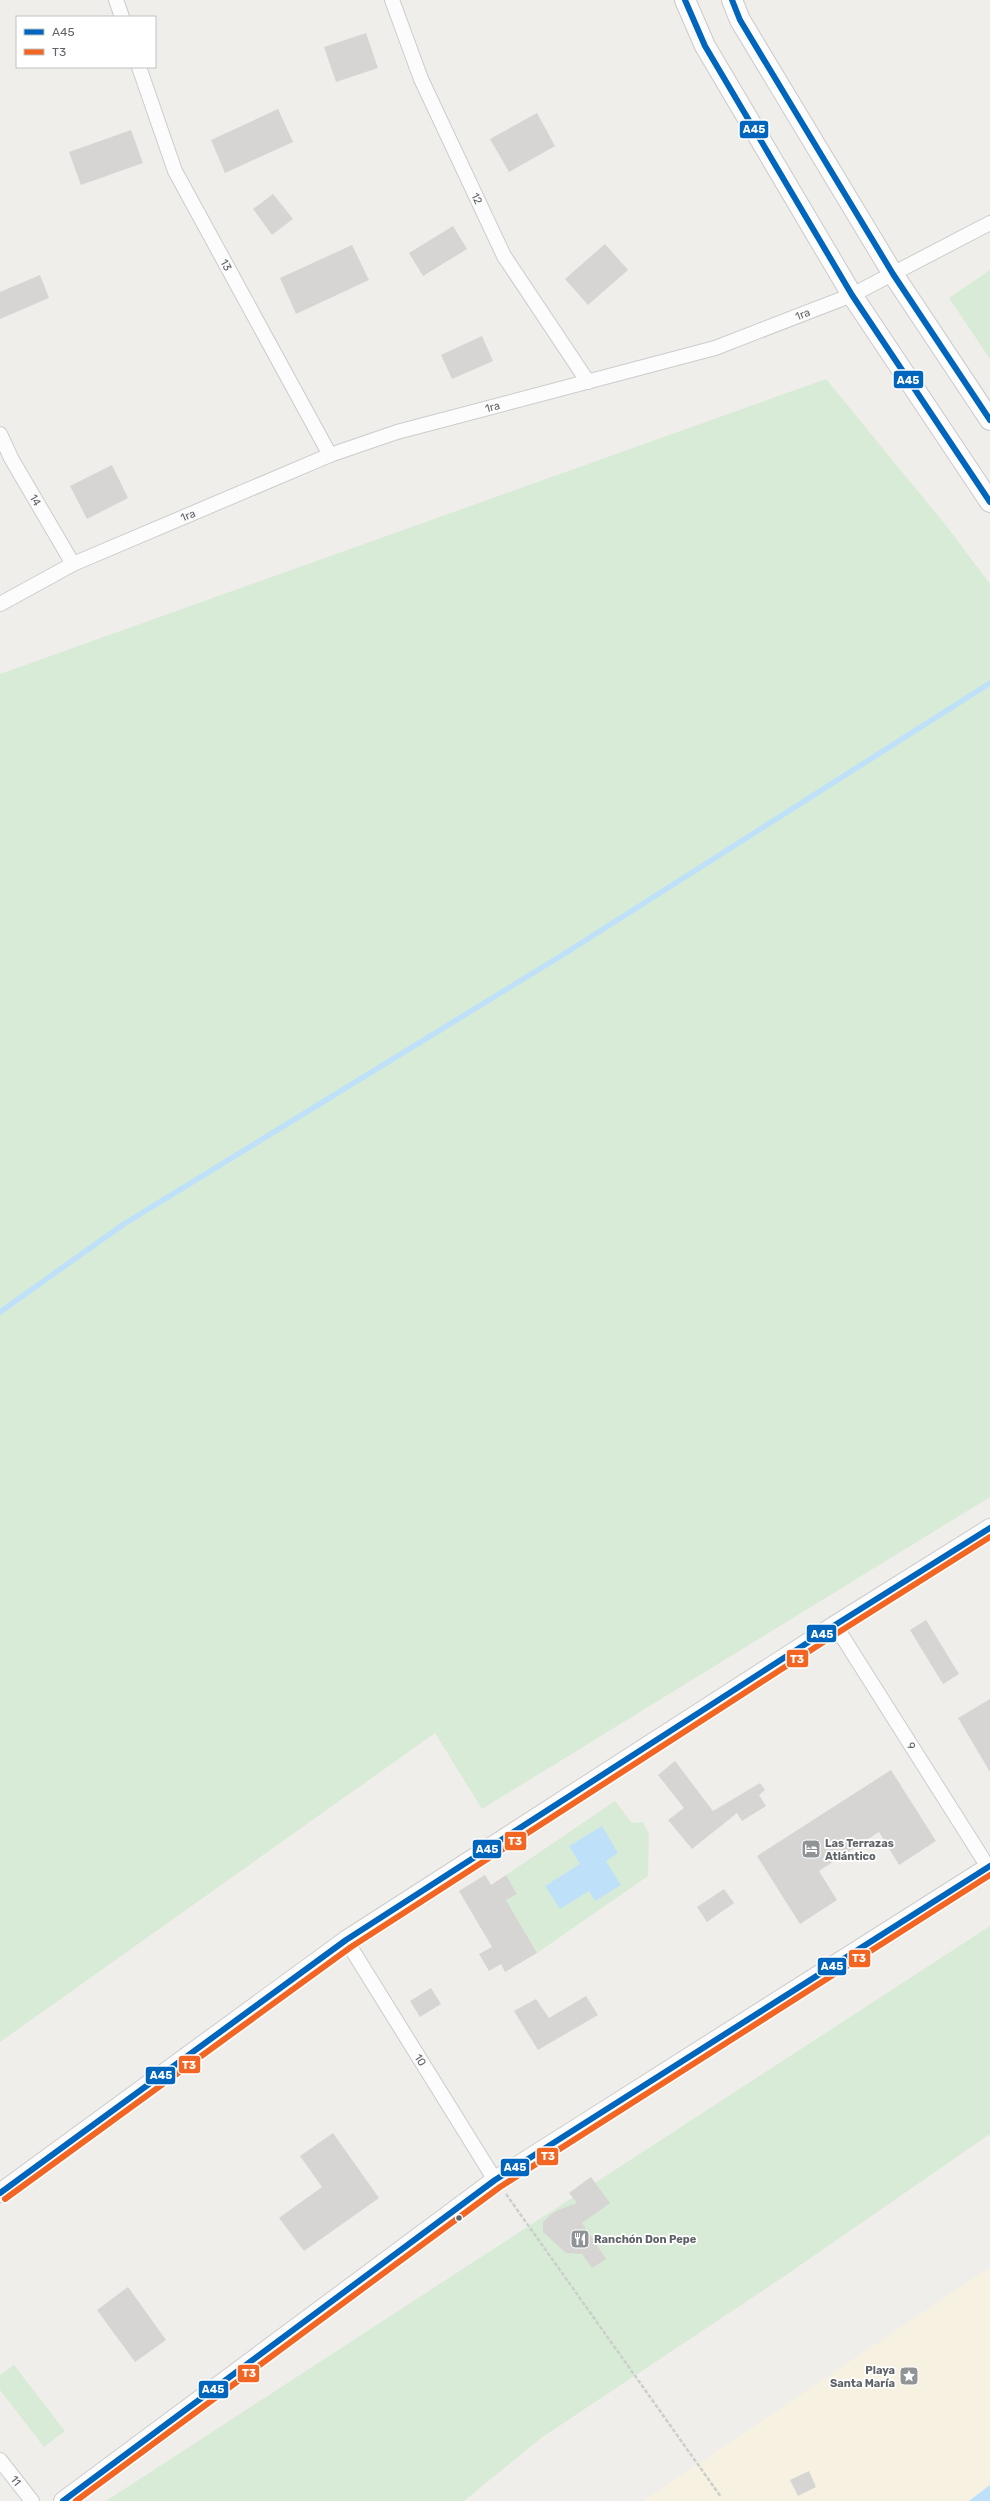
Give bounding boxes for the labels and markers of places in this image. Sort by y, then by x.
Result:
place label: Las Terrazas Atlántico [825,1837,894,1863]
hotel icon: Las Terrazas Atlántico [800,1838,822,1860]
unlabelled marker [454,2213,464,2223]
restaurant icon: Ranchón Don Pepe [569,2228,591,2250]
place label: Ranchón Don Pepe [594,2233,697,2246]
place label: Playa Santa María [830,2364,895,2390]
place icon: Playa Santa María [898,2365,920,2387]

